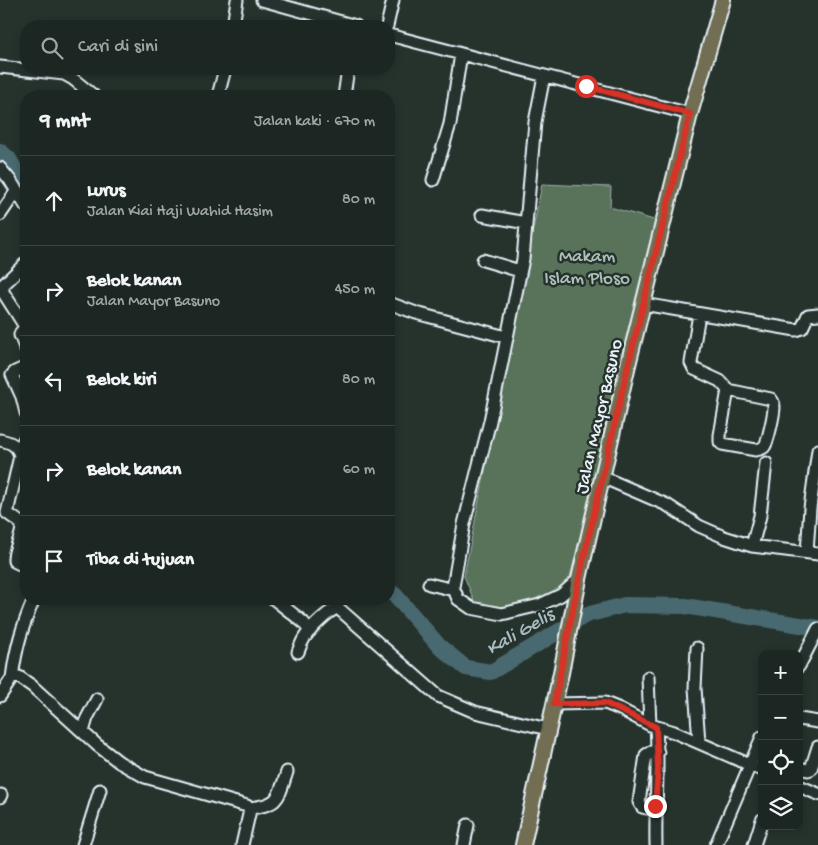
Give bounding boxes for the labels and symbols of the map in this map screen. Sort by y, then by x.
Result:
route start [575,75,598,98]
park label: Makam Islam Ploso [544,246,630,291]
street label: Jalan Mayor Basuno [571,337,629,496]
water label: Kali Gelis [483,604,560,662]
route end [644,795,667,818]

